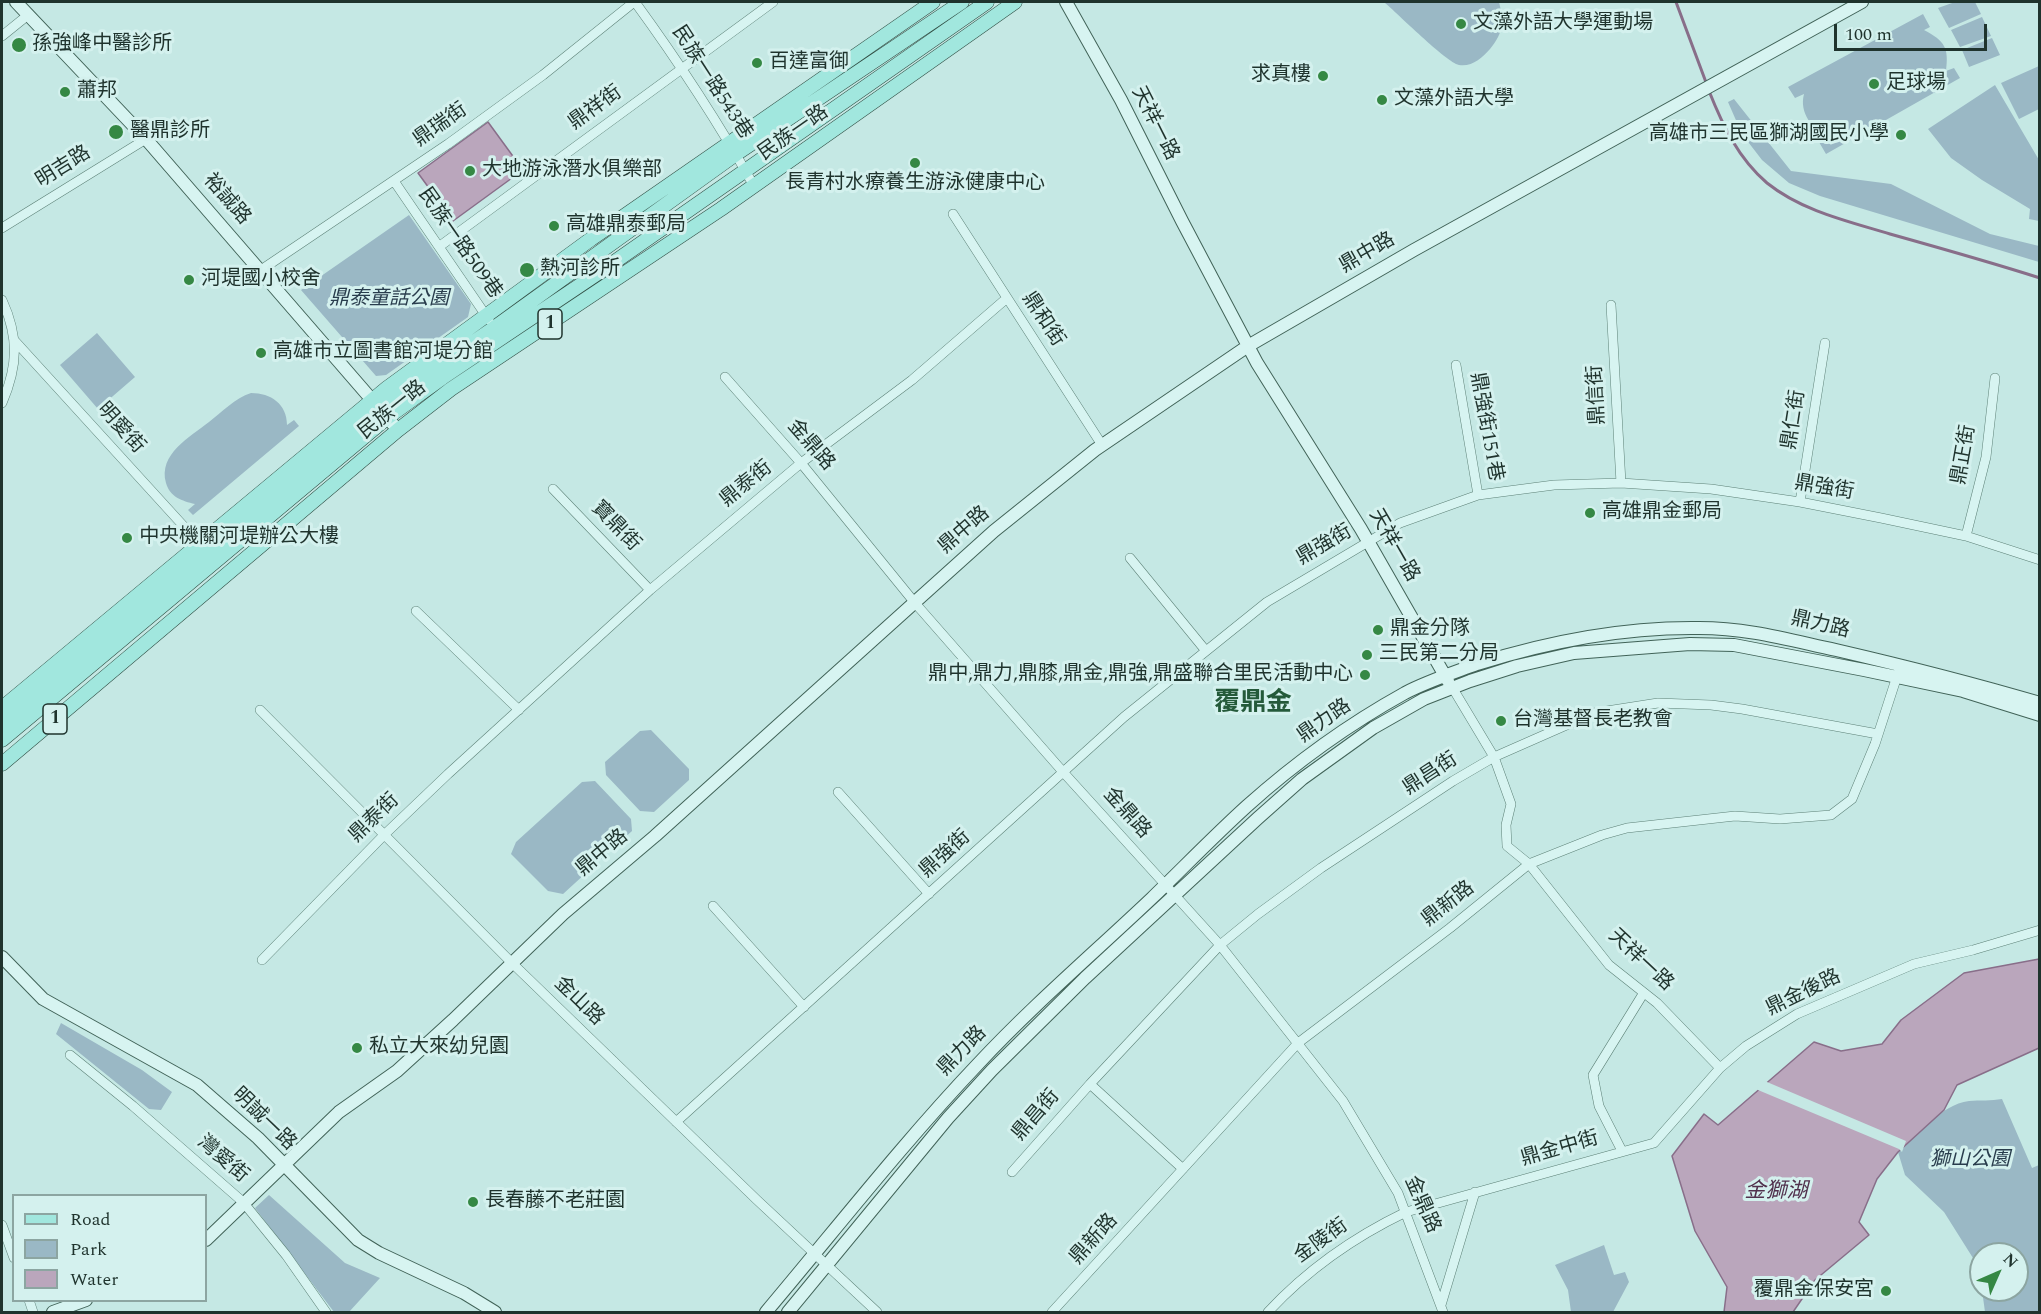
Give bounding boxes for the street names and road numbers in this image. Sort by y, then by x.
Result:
street label: 民族一路543巷 [666,22,756,144]
street label: 鼎祥街 [565,82,627,136]
street label: 天祥一路 [1125,83,1183,165]
street label: 鼎瑞街 [410,99,472,153]
street label: 民族一路 [754,101,834,167]
street label: 明吉路 [32,142,96,194]
street label: 裕誠路 [197,169,255,231]
street label: 民族一路509巷 [412,184,506,304]
street label: 鼎中路 [1336,229,1400,279]
street label: 鼎和街 [1016,288,1068,352]
road number: 1 [538,309,562,339]
street label: 鼎信街 [1584,364,1612,426]
street label: 鼎強街151巷 [1464,371,1506,483]
street label: 民族一路 [354,377,432,445]
street label: 鼎仁街 [1778,388,1812,452]
street label: 明愛街 [91,399,149,459]
street label: 金鼎路 [781,415,839,477]
street label: 鼎正街 [1948,423,1982,487]
street label: 鼎泰街 [716,457,778,513]
street label: 鼎強街 [1792,472,1856,506]
street label: 寶鼎街 [586,497,644,557]
street label: 鼎中路 [934,502,996,560]
street label: 天祥一路 [1363,505,1423,587]
street label: 鼎強街 [1293,521,1357,571]
street label: 鼎力路 [1788,608,1852,644]
street label: 鼎力路 [1294,695,1356,749]
road number: 1 [43,704,67,734]
street label: 鼎昌街 [1399,749,1463,801]
street label: 金鼎路 [1097,784,1155,844]
street label: 鼎泰街 [345,790,405,848]
street label: 鼎中路 [572,826,634,882]
street label: 鼎強街 [916,826,976,884]
street label: 鼎新路 [1418,877,1480,933]
street label: 天祥一路 [1603,925,1677,997]
street label: 鼎金後路 [1763,966,1845,1022]
street label: 金山路 [548,973,608,1031]
street label: 鼎力路 [934,1022,992,1082]
street label: 明誠一路 [226,1084,300,1156]
street label: 鼎昌街 [1008,1085,1066,1147]
street label: 鼎金中街 [1518,1127,1602,1173]
street label: 灣愛街 [191,1131,253,1189]
street label: 金鼎路 [1398,1173,1444,1237]
street label: 鼎新路 [1066,1210,1124,1270]
street label: 金陵街 [1291,1215,1353,1269]

